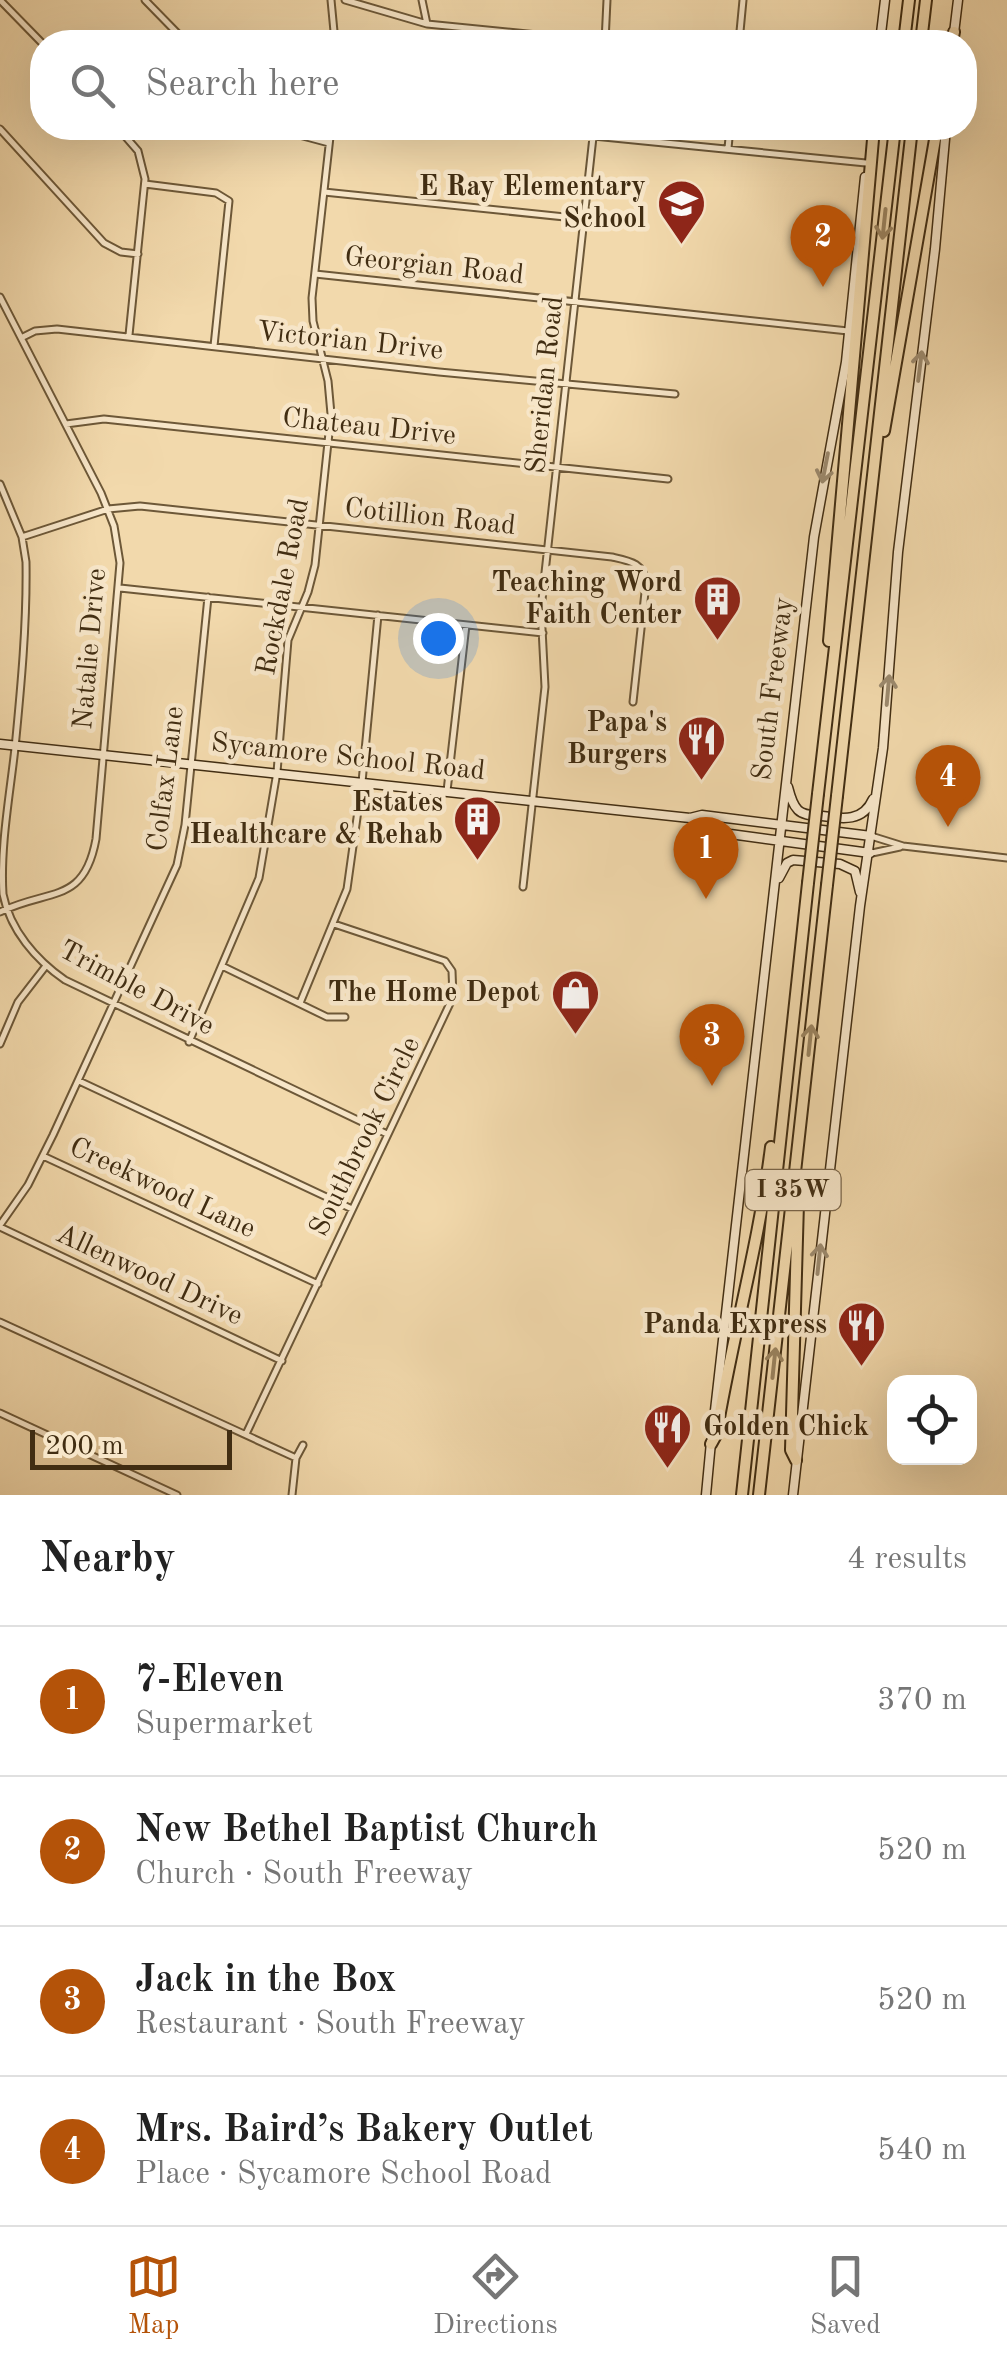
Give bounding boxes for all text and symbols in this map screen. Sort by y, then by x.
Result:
search box [30,30,977,140]
icon: search [65,58,120,113]
text: Search here [145,66,340,104]
place label: E Ray Elementary School [419,174,646,234]
school or university icon: E Ray Elementary School [655,178,707,246]
pin: 2 [790,204,856,287]
one-way arrow [874,208,893,240]
street label: Georgian Road [343,244,525,290]
street label: Sheridan Road [523,295,569,475]
street label: Victorian Drive [256,318,444,366]
one-way arrow [912,351,930,383]
street label: Chateau Drive [281,405,457,451]
one-way arrow [815,451,834,483]
street label: Cotillion Road [343,495,517,541]
street label: Rockdale Road [253,496,315,678]
street label: Natalie Drive [70,567,112,731]
place label: Teaching Word Faith Center [492,570,682,630]
building icon: Teaching Word Faith Center [691,574,743,642]
street label: South Freeway [749,596,799,782]
your location [413,613,464,664]
one-way arrow [878,674,897,706]
street label: Colfax Lane [144,705,190,853]
place label: Papa's Burgers [567,710,667,770]
restaurant icon: Papa's Burgers [676,714,728,782]
street label: Sycamore School Road [210,730,486,786]
pin: 4 [916,744,980,827]
place label: Estates Healthcare & Rehab [189,790,443,850]
building icon: Estates Healthcare & Rehab [452,794,504,862]
pin: 1 [674,816,738,899]
street label: Trimble Drive [54,936,218,1042]
shop icon: The Home Depot [549,968,601,1036]
place label: The Home Depot [328,980,540,1008]
pin: 3 [680,1004,744,1086]
one-way arrow [801,1025,820,1057]
street label: Southbrook Circle [306,1033,426,1241]
street label: Creekwood Lane [65,1134,259,1244]
road number: I 35W [746,1170,840,1210]
street label: Allenwood Drive [51,1221,247,1331]
one-way arrow [810,1244,829,1276]
restaurant icon: Panda Express [836,1300,888,1368]
place label: Panda Express [643,1312,827,1340]
one-way arrow [765,1348,784,1380]
map controls [887,1375,977,1465]
button: locate [887,1375,977,1465]
restaurant icon: Golden Chick [642,1402,694,1470]
place label: Golden Chick [703,1414,869,1442]
scale bar [30,1425,232,1470]
text: 200 m [45,1433,124,1461]
text: Nearby [40,1539,176,1581]
text: 4 results [847,1544,967,1576]
text: 7-Eleven [135,1662,284,1700]
text: 1 [63,1685,82,1717]
text: 370 m [877,1685,967,1717]
text: Supermarket [135,1709,313,1741]
text: New Bethel Baptist Church [135,1812,598,1850]
text: 2 [63,1835,82,1867]
text: 520 m [877,1835,967,1867]
text: Church · South Freeway [135,1859,473,1891]
text: Jack in the Box [135,1962,396,2000]
text: 3 [63,1985,82,2017]
text: 520 m [877,1985,967,2017]
text: Restaurant · South Freeway [135,2009,526,2041]
text: Mrs. Baird’s Bakery Outlet [135,2112,593,2150]
text: 4 [63,2135,82,2167]
text: 540 m [877,2135,967,2167]
text: Place · Sycamore School Road [135,2159,552,2191]
tab: Map [126,2249,181,2344]
tab: Directions [433,2249,558,2344]
tab: Saved [810,2249,881,2344]

